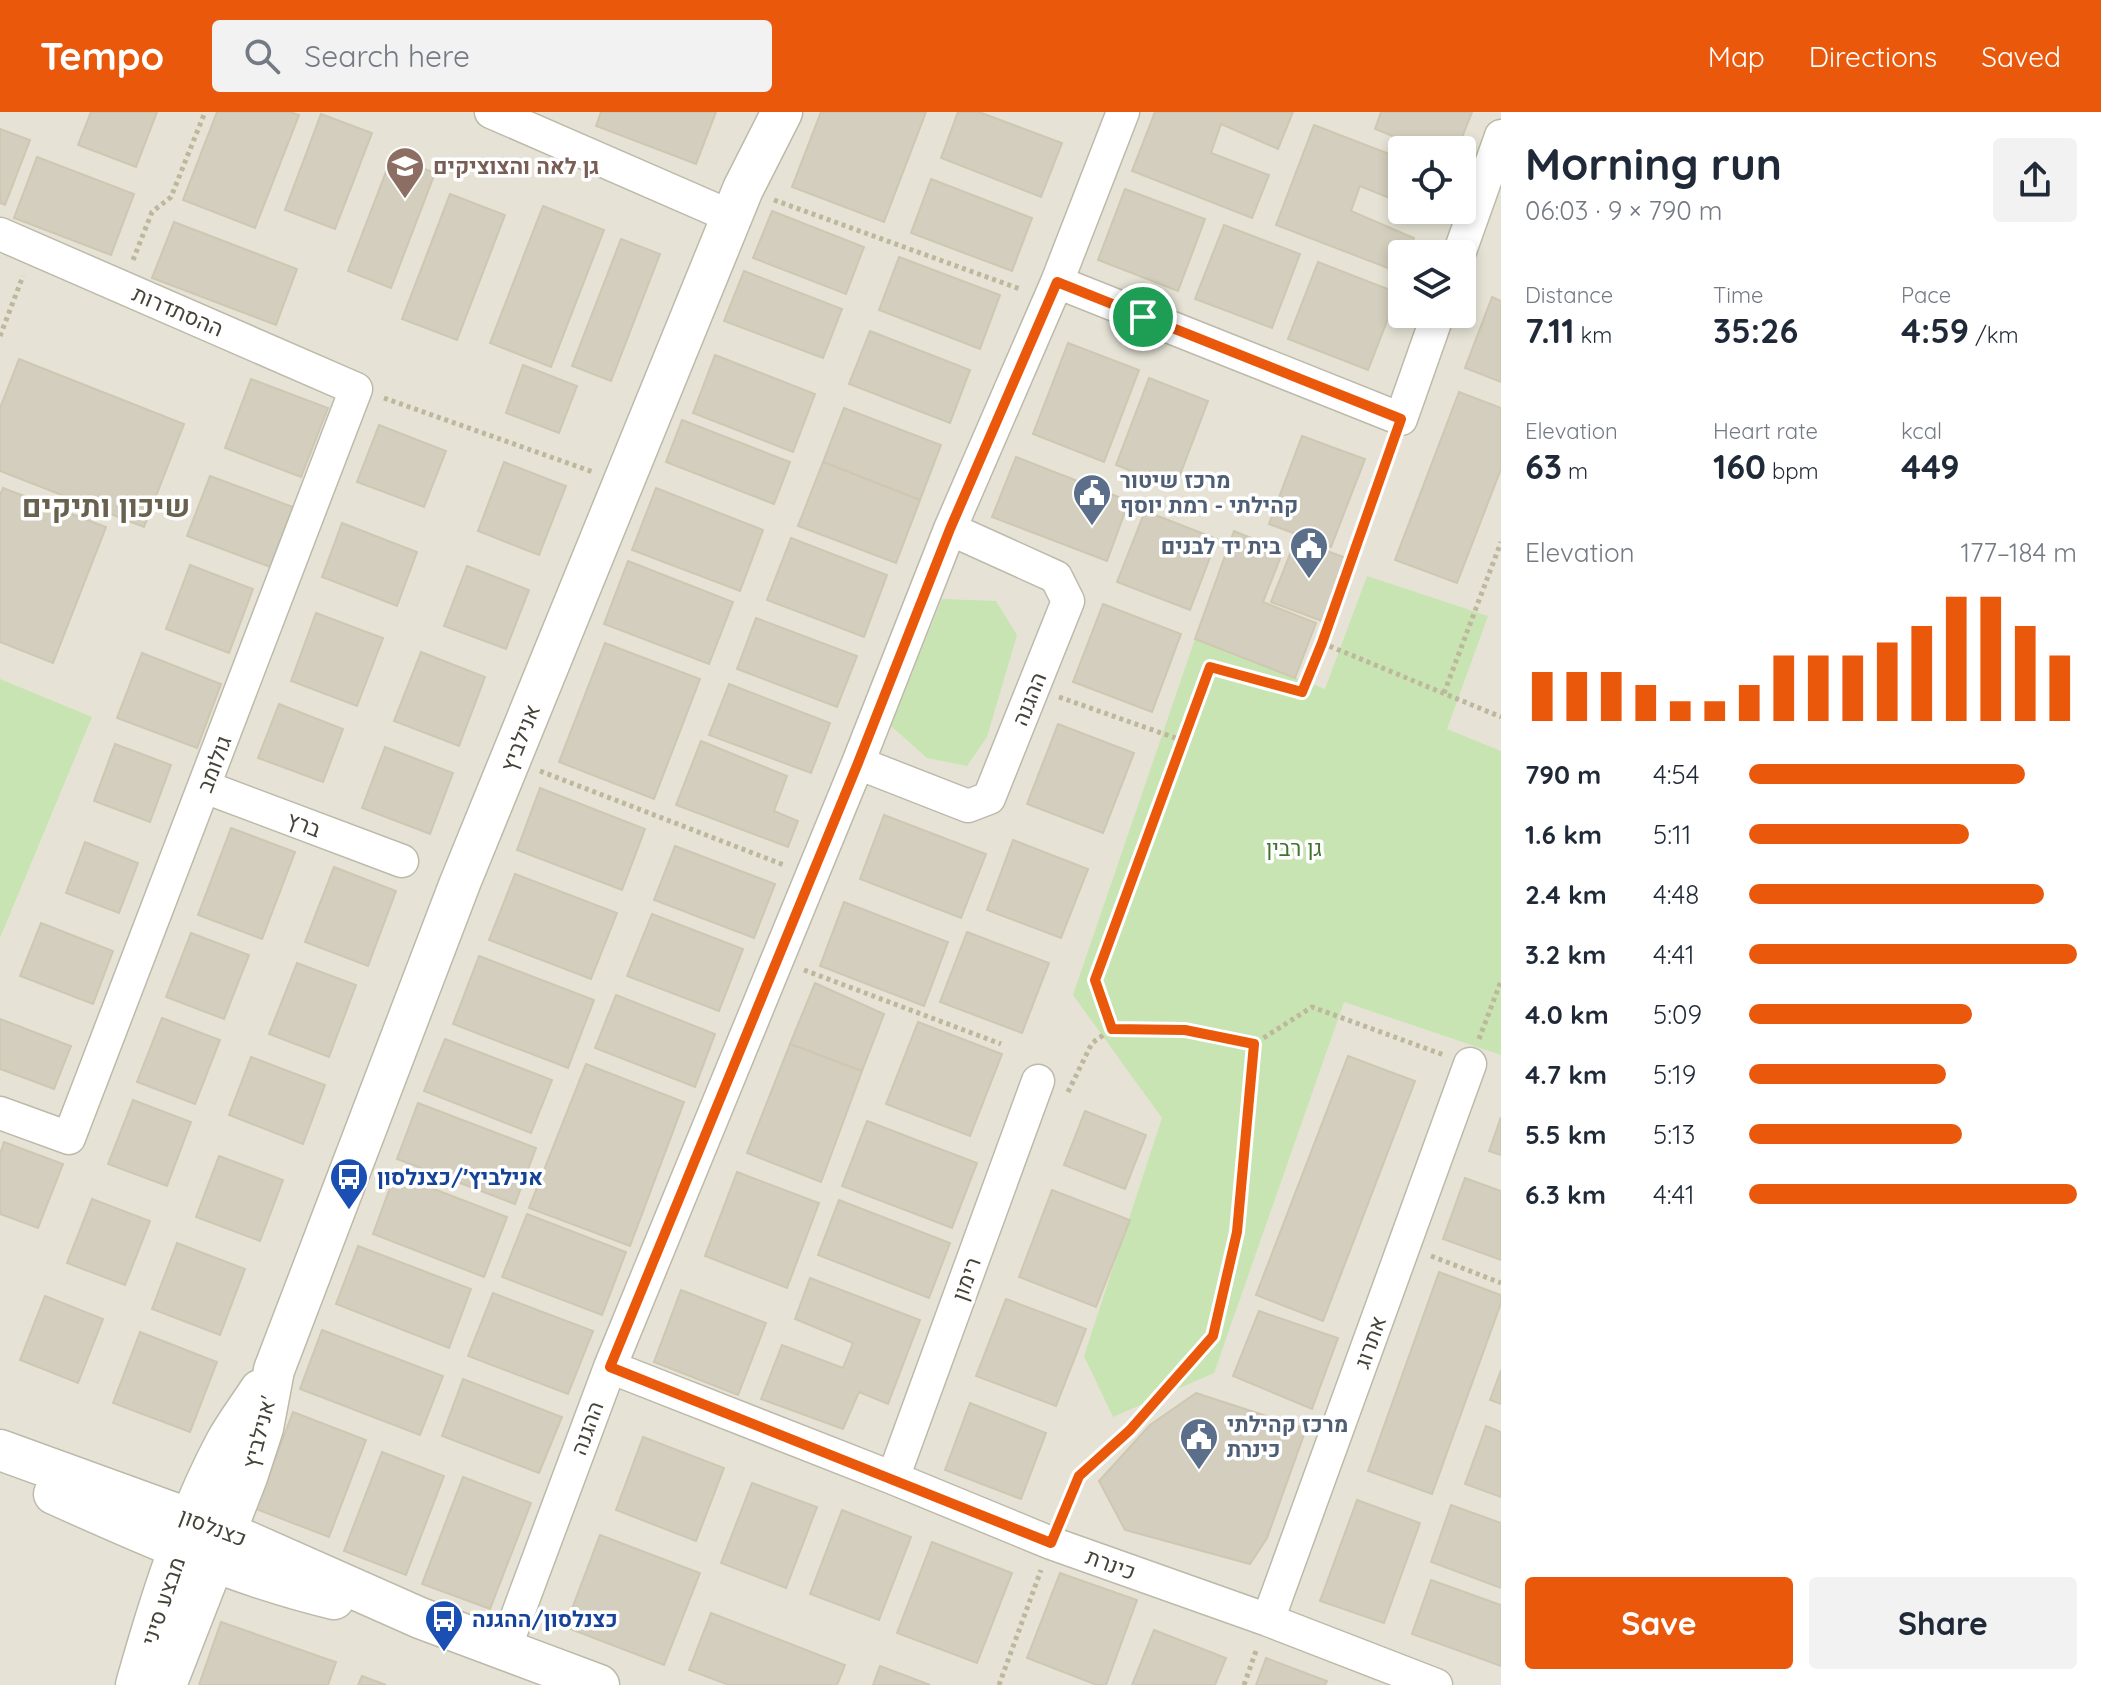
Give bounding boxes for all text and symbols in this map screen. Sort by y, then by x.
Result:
search box [212,20,772,92]
text: Tempo [40,32,164,80]
icon: search [240,34,284,78]
text: Search here [304,37,470,75]
text: Map [1708,39,1765,74]
text: Directions [1809,39,1937,74]
text: Saved [1981,39,2061,74]
map controls [1388,136,1476,328]
button: locate [1388,136,1476,224]
text: Morning run [1525,136,1782,191]
button: share [1993,138,2077,222]
school or university icon: גן לאה והצוציקים [384,145,426,200]
place label: גן לאה והצוציקים [433,152,599,180]
text: 06:03 · 9 × 790 m [1525,194,1723,227]
button: layers [1388,240,1476,328]
street label: ההסתדרות [128,279,228,343]
text: Distance [1525,281,1613,309]
text: Time [1713,281,1764,309]
text: Pace [1901,281,1951,309]
pin [1109,283,1177,351]
icon: arrive [1121,295,1165,339]
text: 7.11 [1525,309,1575,352]
text: 35:26 [1713,309,1798,352]
text: 4:59 [1901,309,1969,352]
text: km [1575,321,1612,349]
text: /km [1969,321,2019,349]
text: Elevation [1525,417,1618,445]
text: Heart rate [1713,417,1818,445]
text: kcal [1901,417,1942,445]
text: 63 [1525,445,1562,488]
text: 160 [1713,445,1766,488]
text: 449 [1901,445,1960,488]
text: m [1562,457,1588,485]
text: bpm [1766,457,1819,485]
place label: מרכז שיטור קהילתי - רמת יוסף [1120,466,1298,519]
public building icon: מרכז שיטור קהילתי - רמת יוסף [1071,472,1113,527]
district label: שיכון ותיקים [22,487,190,525]
public building icon: בית יד לבנים [1288,525,1330,580]
place label: בית יד לבנים [1161,532,1281,560]
text: Elevation [1525,536,1635,569]
text: 177–184 m [1961,536,2077,569]
street label: ההגנה [1006,668,1052,730]
street label: אנילביץ [494,700,546,776]
street label: גולומב [190,732,238,796]
text: 790 m [1525,758,1601,791]
text: 4:54 [1653,758,1699,791]
street label: ברץ [283,805,325,843]
text: 1.6 km [1525,818,1602,851]
text: 5:11 [1653,818,1691,851]
park label: גן רבין [1266,834,1322,862]
text: 2.4 km [1525,878,1607,911]
text: 4:48 [1653,878,1699,911]
text: 3.2 km [1525,938,1606,971]
text: 4:41 [1653,938,1695,971]
text: 4.0 km [1525,998,1609,1031]
text: 5:09 [1653,998,1702,1031]
text: 4.7 km [1525,1058,1607,1091]
text: 5:19 [1653,1058,1696,1091]
text: 5.5 km [1525,1118,1606,1151]
text: 5:13 [1653,1118,1695,1151]
bus stop icon: אנילביץ׳/כצנלסון [328,1156,370,1211]
place label: אנילביץ׳/כצנלסון [377,1163,543,1191]
text: 6.3 km [1525,1178,1606,1211]
text: 4:41 [1653,1178,1695,1211]
street label: רימון [945,1253,987,1305]
street label: אתרוג [1348,1312,1392,1372]
street label: אנילביץ' [236,1393,282,1471]
street label: ההגנה [564,1397,610,1459]
place label: מרכז קהילתי כינרת [1227,1410,1348,1463]
public building icon: מרכז קהילתי כינרת [1178,1416,1220,1471]
street label: כצנלסון [175,1501,251,1553]
street label: כינרת [1082,1542,1140,1586]
street label: מבצע סיני [135,1553,191,1649]
button: Save [1525,1577,1793,1669]
button: Share [1809,1577,2077,1669]
bus stop icon: כצנלסון/ההגנה [423,1598,465,1653]
place label: כצנלסון/ההגנה [472,1605,618,1633]

